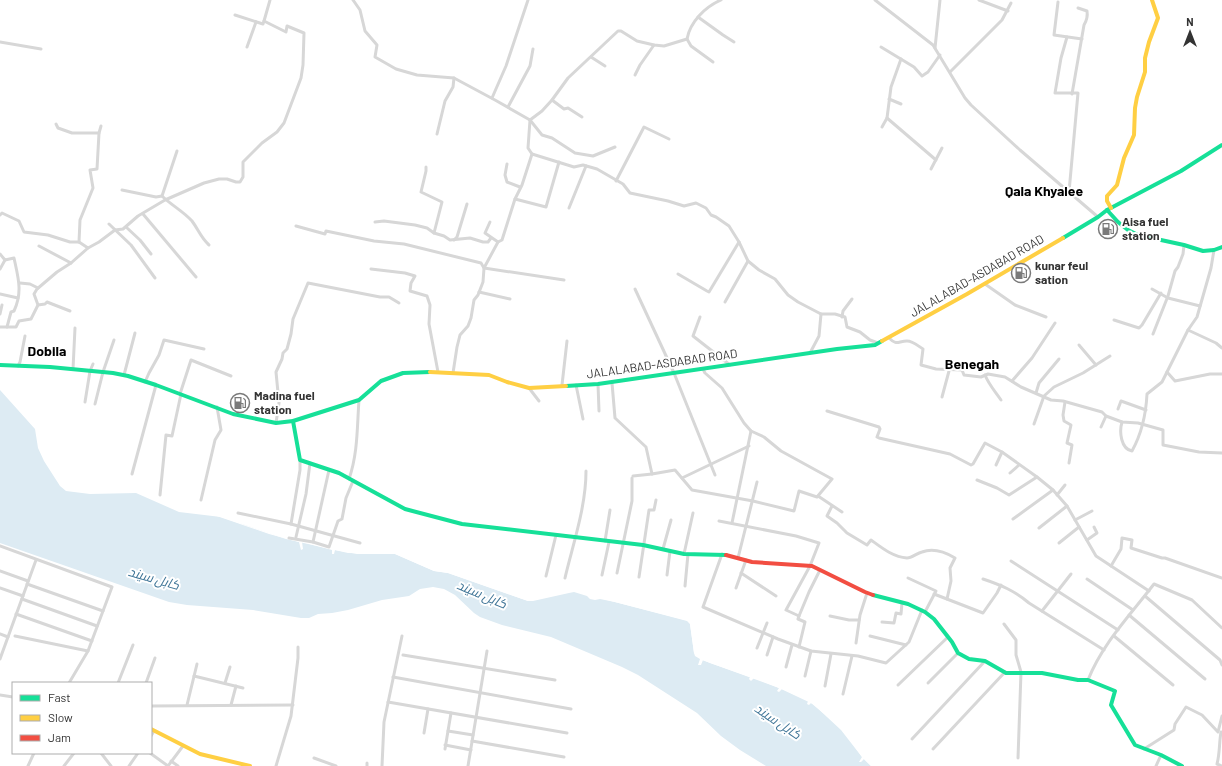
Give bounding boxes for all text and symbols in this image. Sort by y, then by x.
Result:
north arrow [1170,12,1210,52]
text: N [1186,15,1194,28]
district label: Qala Khyalee [1005,182,1083,199]
place label: Aisa fuel station [1122,214,1169,242]
fuel station icon: Aisa fuel station [1097,218,1119,240]
street label: JALALABAD-ASDABAD ROAD [907,231,1046,319]
place label: kunar feul sation [1035,258,1088,286]
fuel station icon: kunar feul sation [1010,262,1032,284]
district label: Dobila [28,342,66,359]
street label: JALALABAD-ASDABAD ROAD [586,345,738,381]
district label: Benegah [945,355,999,372]
place label: Madina fuel station [254,388,315,416]
fuel station icon: Madina fuel station [229,392,251,414]
water label: کابل سيند [126,563,182,594]
water label: کابل سيند [454,576,510,613]
legend [12,682,152,754]
text: Fast [48,690,71,704]
water label: کابل سيند [751,700,805,744]
text: Slow [48,710,73,724]
text: Jam [48,730,71,744]

